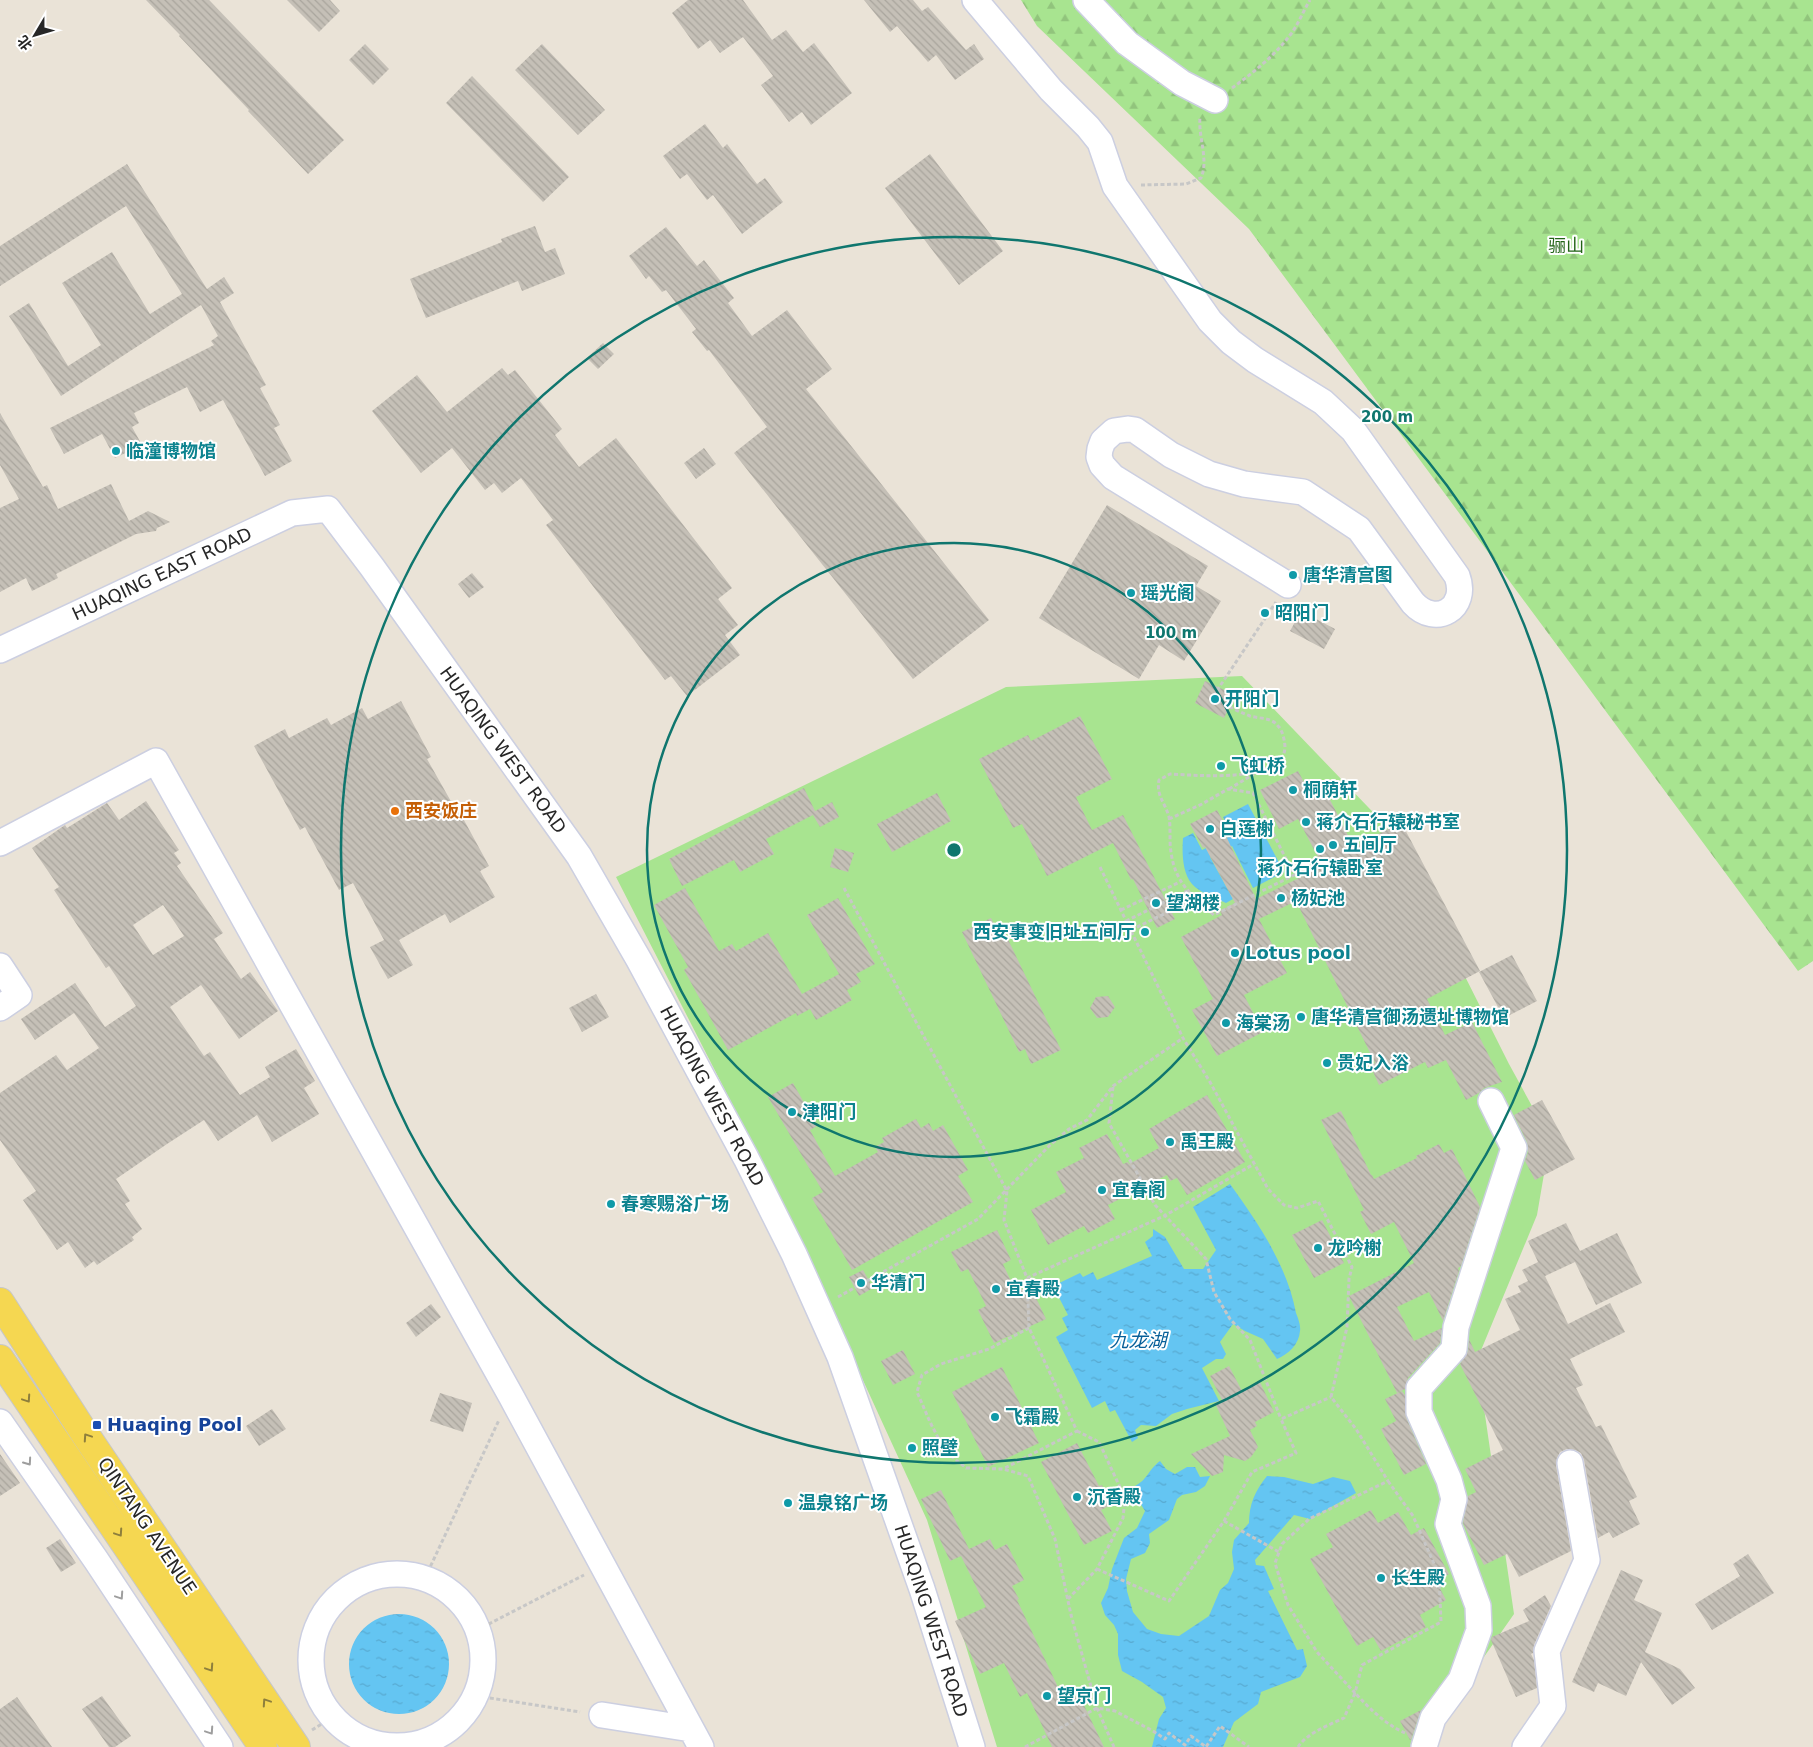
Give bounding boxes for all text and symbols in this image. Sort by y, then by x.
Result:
north arrow [10,10,60,60]
text: 北 [14,33,35,53]
park label: 骊山 [1548,235,1584,256]
text: 200 m [1361,408,1413,426]
place label: 临潼博物馆 [126,440,216,461]
marker: 临潼博物馆 [110,445,122,457]
street label: HUAQING EAST ROAD [69,523,255,624]
place label: 唐华清宫图 [1303,564,1393,585]
marker: 唐华清宫图 [1287,569,1299,581]
place label: 瑶光阁 [1141,582,1195,603]
marker: 瑶光阁 [1125,587,1137,599]
place label: 昭阳门 [1275,602,1329,623]
marker: 昭阳门 [1259,607,1271,619]
text: 100 m [1145,624,1197,642]
street label: HUAQING WEST ROAD [436,662,571,837]
place label: 开阳门 [1225,688,1279,709]
marker: 开阳门 [1209,693,1221,705]
place label: 飞虹桥 [1231,755,1285,776]
marker: 飞虹桥 [1215,760,1227,772]
place label: 桐荫轩 [1303,779,1357,800]
marker: 桐荫轩 [1287,784,1299,796]
place label: 西安饭庄 [405,800,477,821]
marker: 西安饭庄 [389,805,401,817]
place label: 蒋介石行辕秘书室 [1316,811,1460,832]
marker: 蒋介石行辕秘书室 [1300,816,1312,828]
place label: 白莲榭 [1220,818,1274,839]
marker: 白莲榭 [1204,823,1216,835]
place label: 五间厅 [1343,834,1397,855]
marker: 五间厅 [1327,839,1339,851]
centre of rings [945,841,963,859]
marker: 蒋介石行辕卧室 [1314,843,1326,855]
place label: 蒋介石行辕卧室 [1257,857,1383,878]
place label: 杨妃池 [1291,887,1345,908]
place label: 望湖楼 [1166,892,1220,913]
marker: 杨妃池 [1275,892,1287,904]
marker: 望湖楼 [1150,897,1162,909]
place label: 西安事变旧址五间厅 [973,921,1135,942]
marker: 西安事变旧址五间厅 [1139,926,1151,938]
place label: Lotus pool [1245,942,1351,963]
marker: Lotus pool [1229,947,1241,959]
street label: HUAQING WEST ROAD [656,1002,769,1190]
place label: 唐华清宫御汤遗址博物馆 [1311,1006,1509,1027]
marker: 唐华清宫御汤遗址博物馆 [1295,1011,1307,1023]
place label: 海棠汤 [1236,1012,1290,1033]
marker: 海棠汤 [1220,1017,1232,1029]
place label: 贵妃入浴 [1337,1052,1409,1073]
marker: 贵妃入浴 [1321,1057,1333,1069]
place label: 津阳门 [802,1101,856,1122]
marker: 津阳门 [786,1106,798,1118]
place label: 禹王殿 [1180,1131,1234,1152]
marker: 禹王殿 [1164,1136,1176,1148]
place label: 宜春阁 [1112,1179,1166,1200]
marker: 宜春阁 [1096,1184,1108,1196]
place label: 春寒赐浴广场 [621,1193,729,1214]
marker: 春寒赐浴广场 [605,1198,617,1210]
place label: 龙吟榭 [1328,1237,1382,1258]
marker: 龙吟榭 [1312,1242,1324,1254]
place label: 华清门 [871,1272,925,1293]
marker: 华清门 [855,1277,867,1289]
place label: 宜春殿 [1006,1278,1060,1299]
marker: 宜春殿 [990,1283,1002,1295]
water label: 九龙湖 [1109,1329,1169,1351]
one-way arrow [21,1393,30,1403]
place label: 飞霜殿 [1005,1406,1059,1427]
marker: 飞霜殿 [989,1411,1001,1423]
place label: Huaqing Pool [107,1414,242,1435]
marker: Huaqing Pool [91,1419,103,1431]
one-way arrow [84,1433,93,1443]
place label: 照壁 [922,1437,958,1458]
marker: 照壁 [906,1442,918,1454]
street label: QINTANG AVENUE [94,1453,201,1598]
one-way arrow [22,1456,31,1466]
place label: 沉香殿 [1087,1486,1141,1507]
marker: 沉香殿 [1071,1491,1083,1503]
place label: 温泉铭广场 [798,1492,888,1513]
marker: 温泉铭广场 [782,1497,794,1509]
street label: HUAQING WEST ROAD [890,1522,973,1720]
one-way arrow [112,1528,122,1537]
place label: 长生殿 [1391,1567,1445,1588]
marker: 长生殿 [1375,1572,1387,1584]
one-way arrow [114,1590,123,1600]
one-way arrow [204,1662,213,1672]
place label: 望京门 [1057,1685,1111,1706]
marker: 望京门 [1041,1690,1053,1702]
one-way arrow [263,1699,272,1708]
one-way arrow [204,1726,213,1735]

